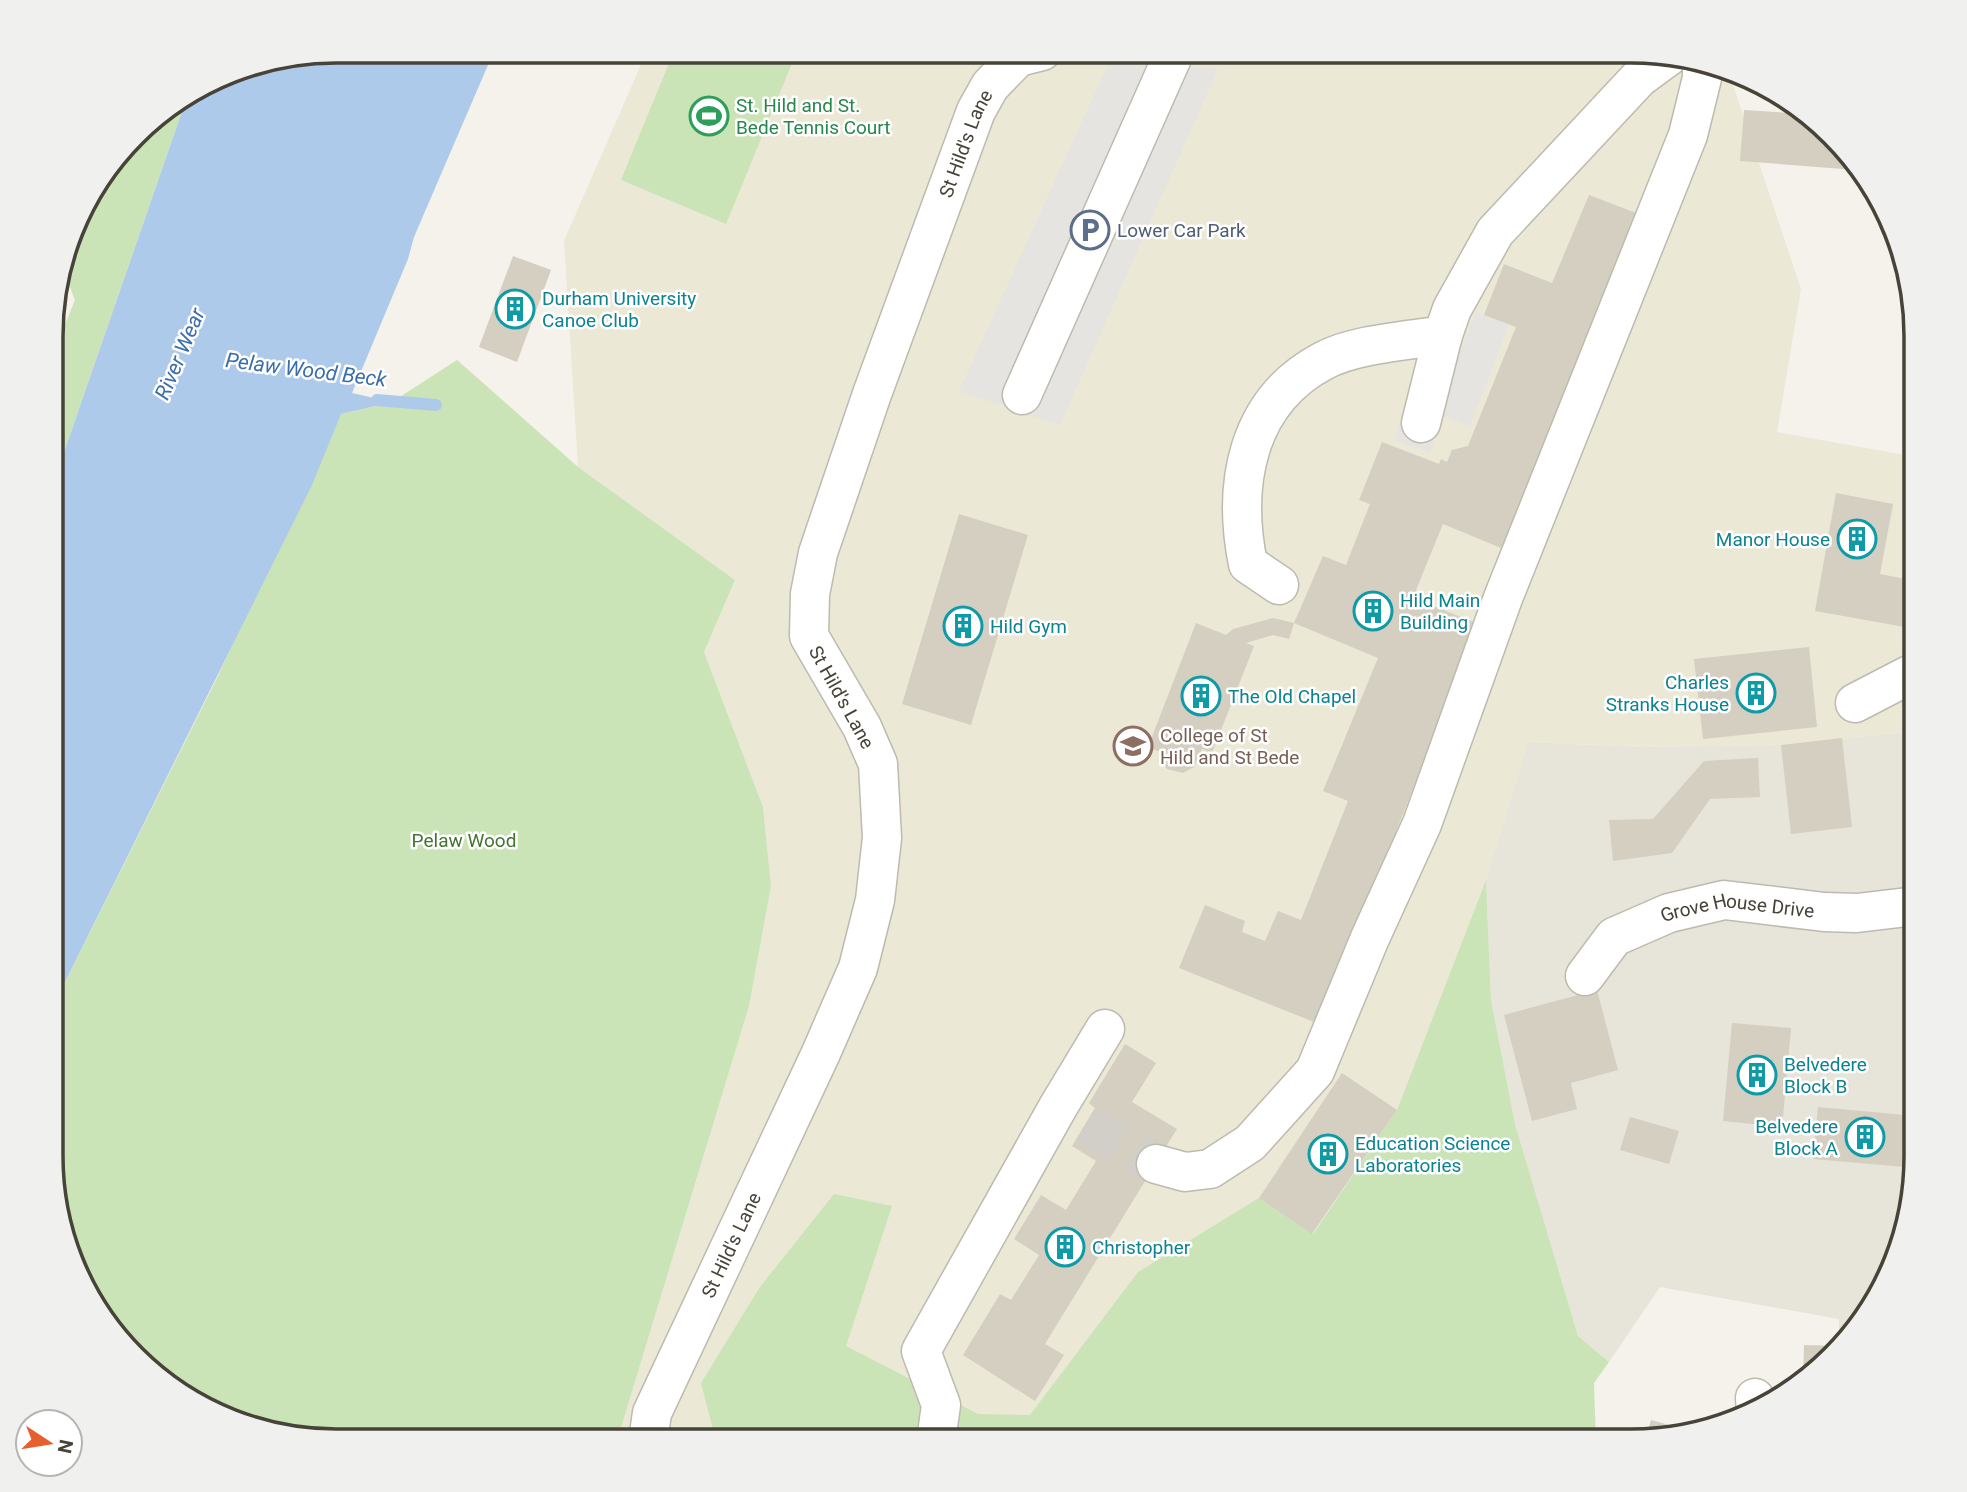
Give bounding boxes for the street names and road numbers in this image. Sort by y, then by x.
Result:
street label: St Hild's Lane [934,86,998,201]
street label: St Hild's Lane [804,642,879,753]
street label: Grove House Drive [1657,889,1816,927]
street label: St Hild's Lane [697,1189,766,1302]

